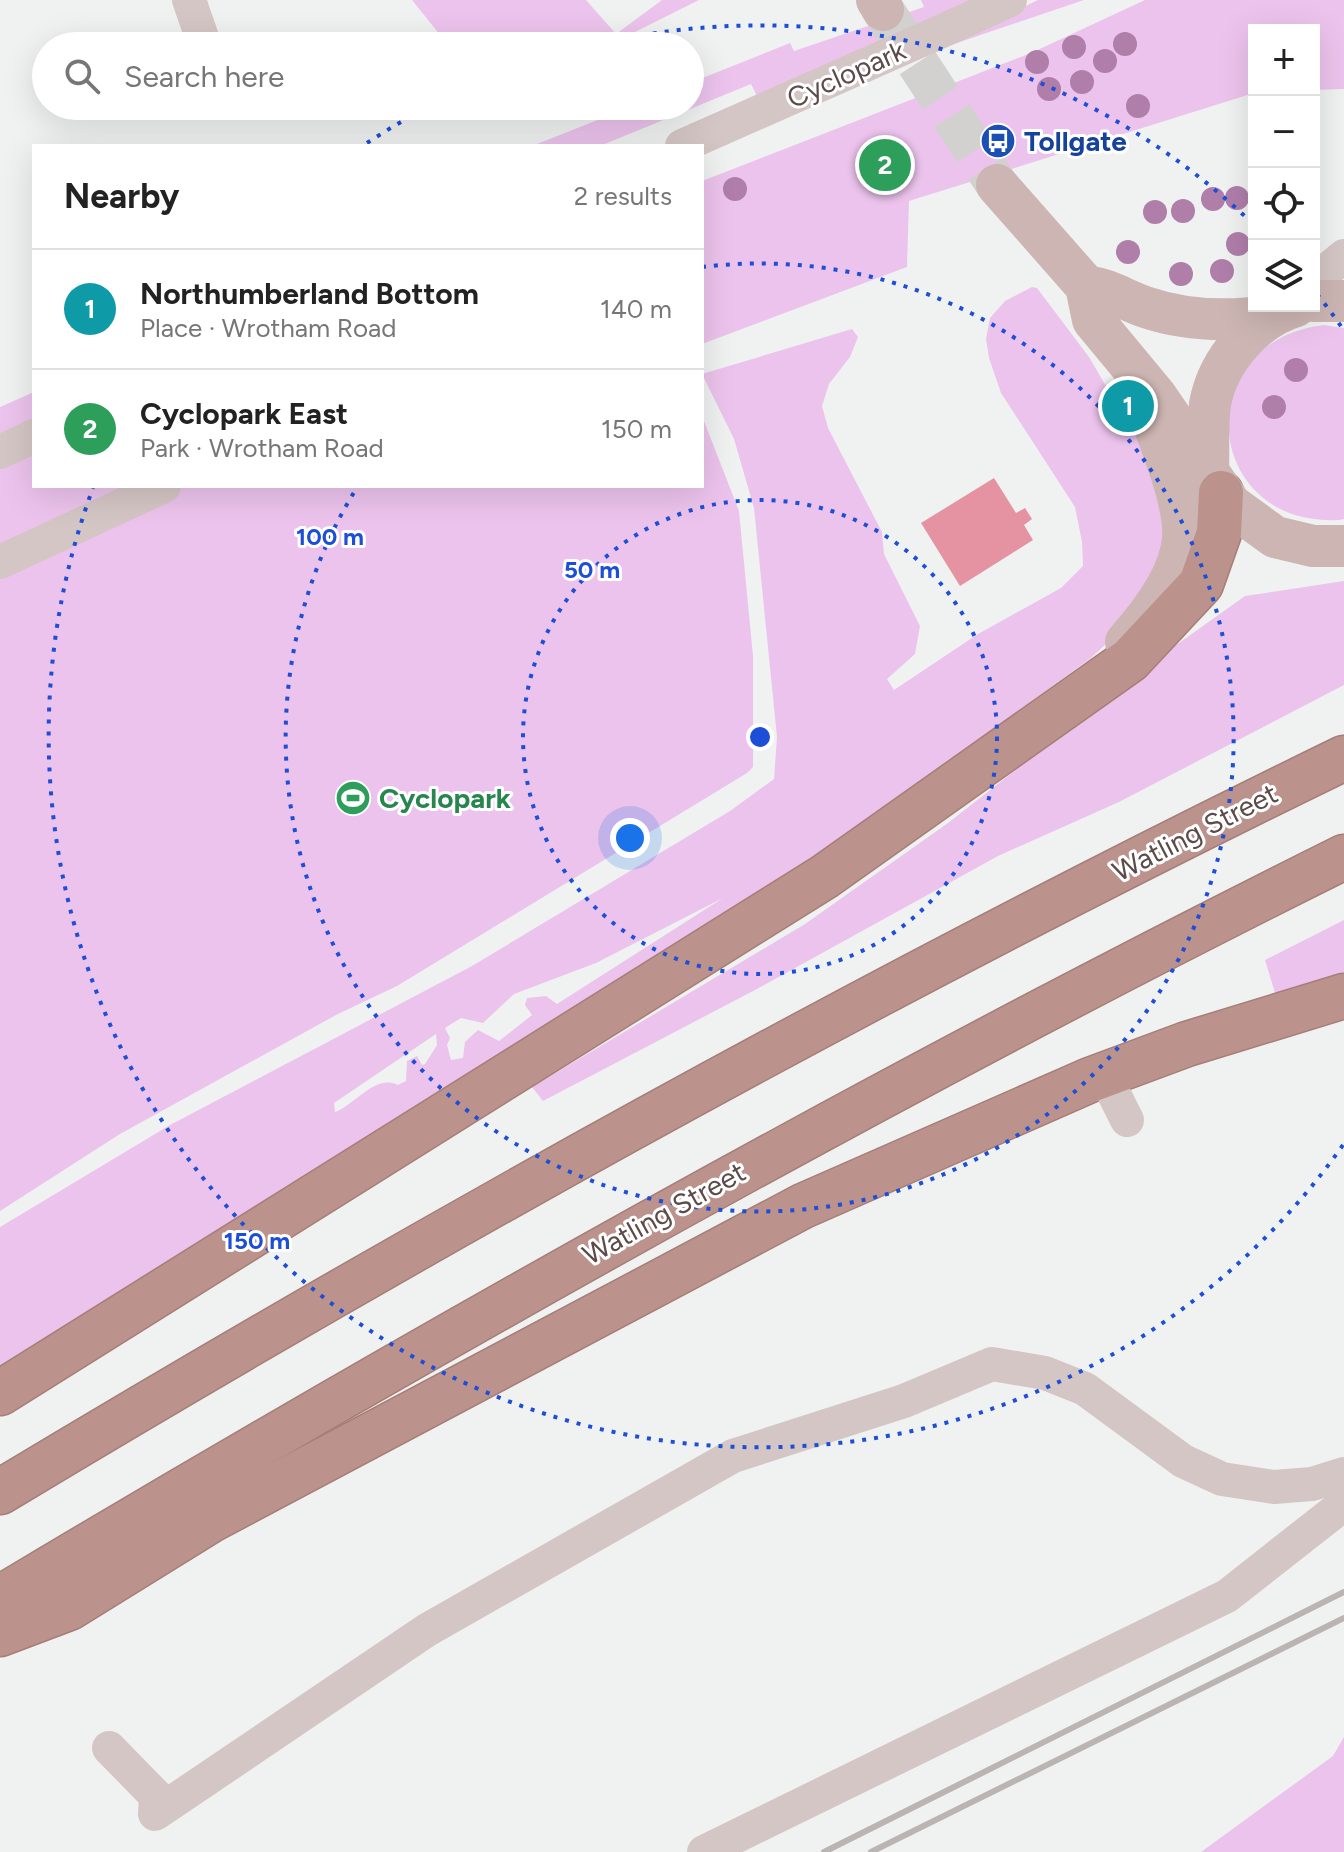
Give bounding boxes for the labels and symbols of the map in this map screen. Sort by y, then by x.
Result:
street label: Cyclopark [782,33,911,115]
bus stop icon: Tollgate [979,122,1017,160]
place label: Tollgate [1024,124,1127,158]
pin: 2 [859,135,911,195]
pin: 1 [1102,376,1154,436]
text: 100 m [296,522,364,551]
text: 50 m [564,555,620,584]
centre of rings [746,723,774,751]
street label: Watling Street [1107,776,1283,888]
sports icon: Cyclopark [334,779,372,817]
place label: Cyclopark [379,781,511,815]
your location [610,818,650,858]
street label: Watling Street [577,1154,751,1272]
text: 150 m [224,1226,290,1255]

